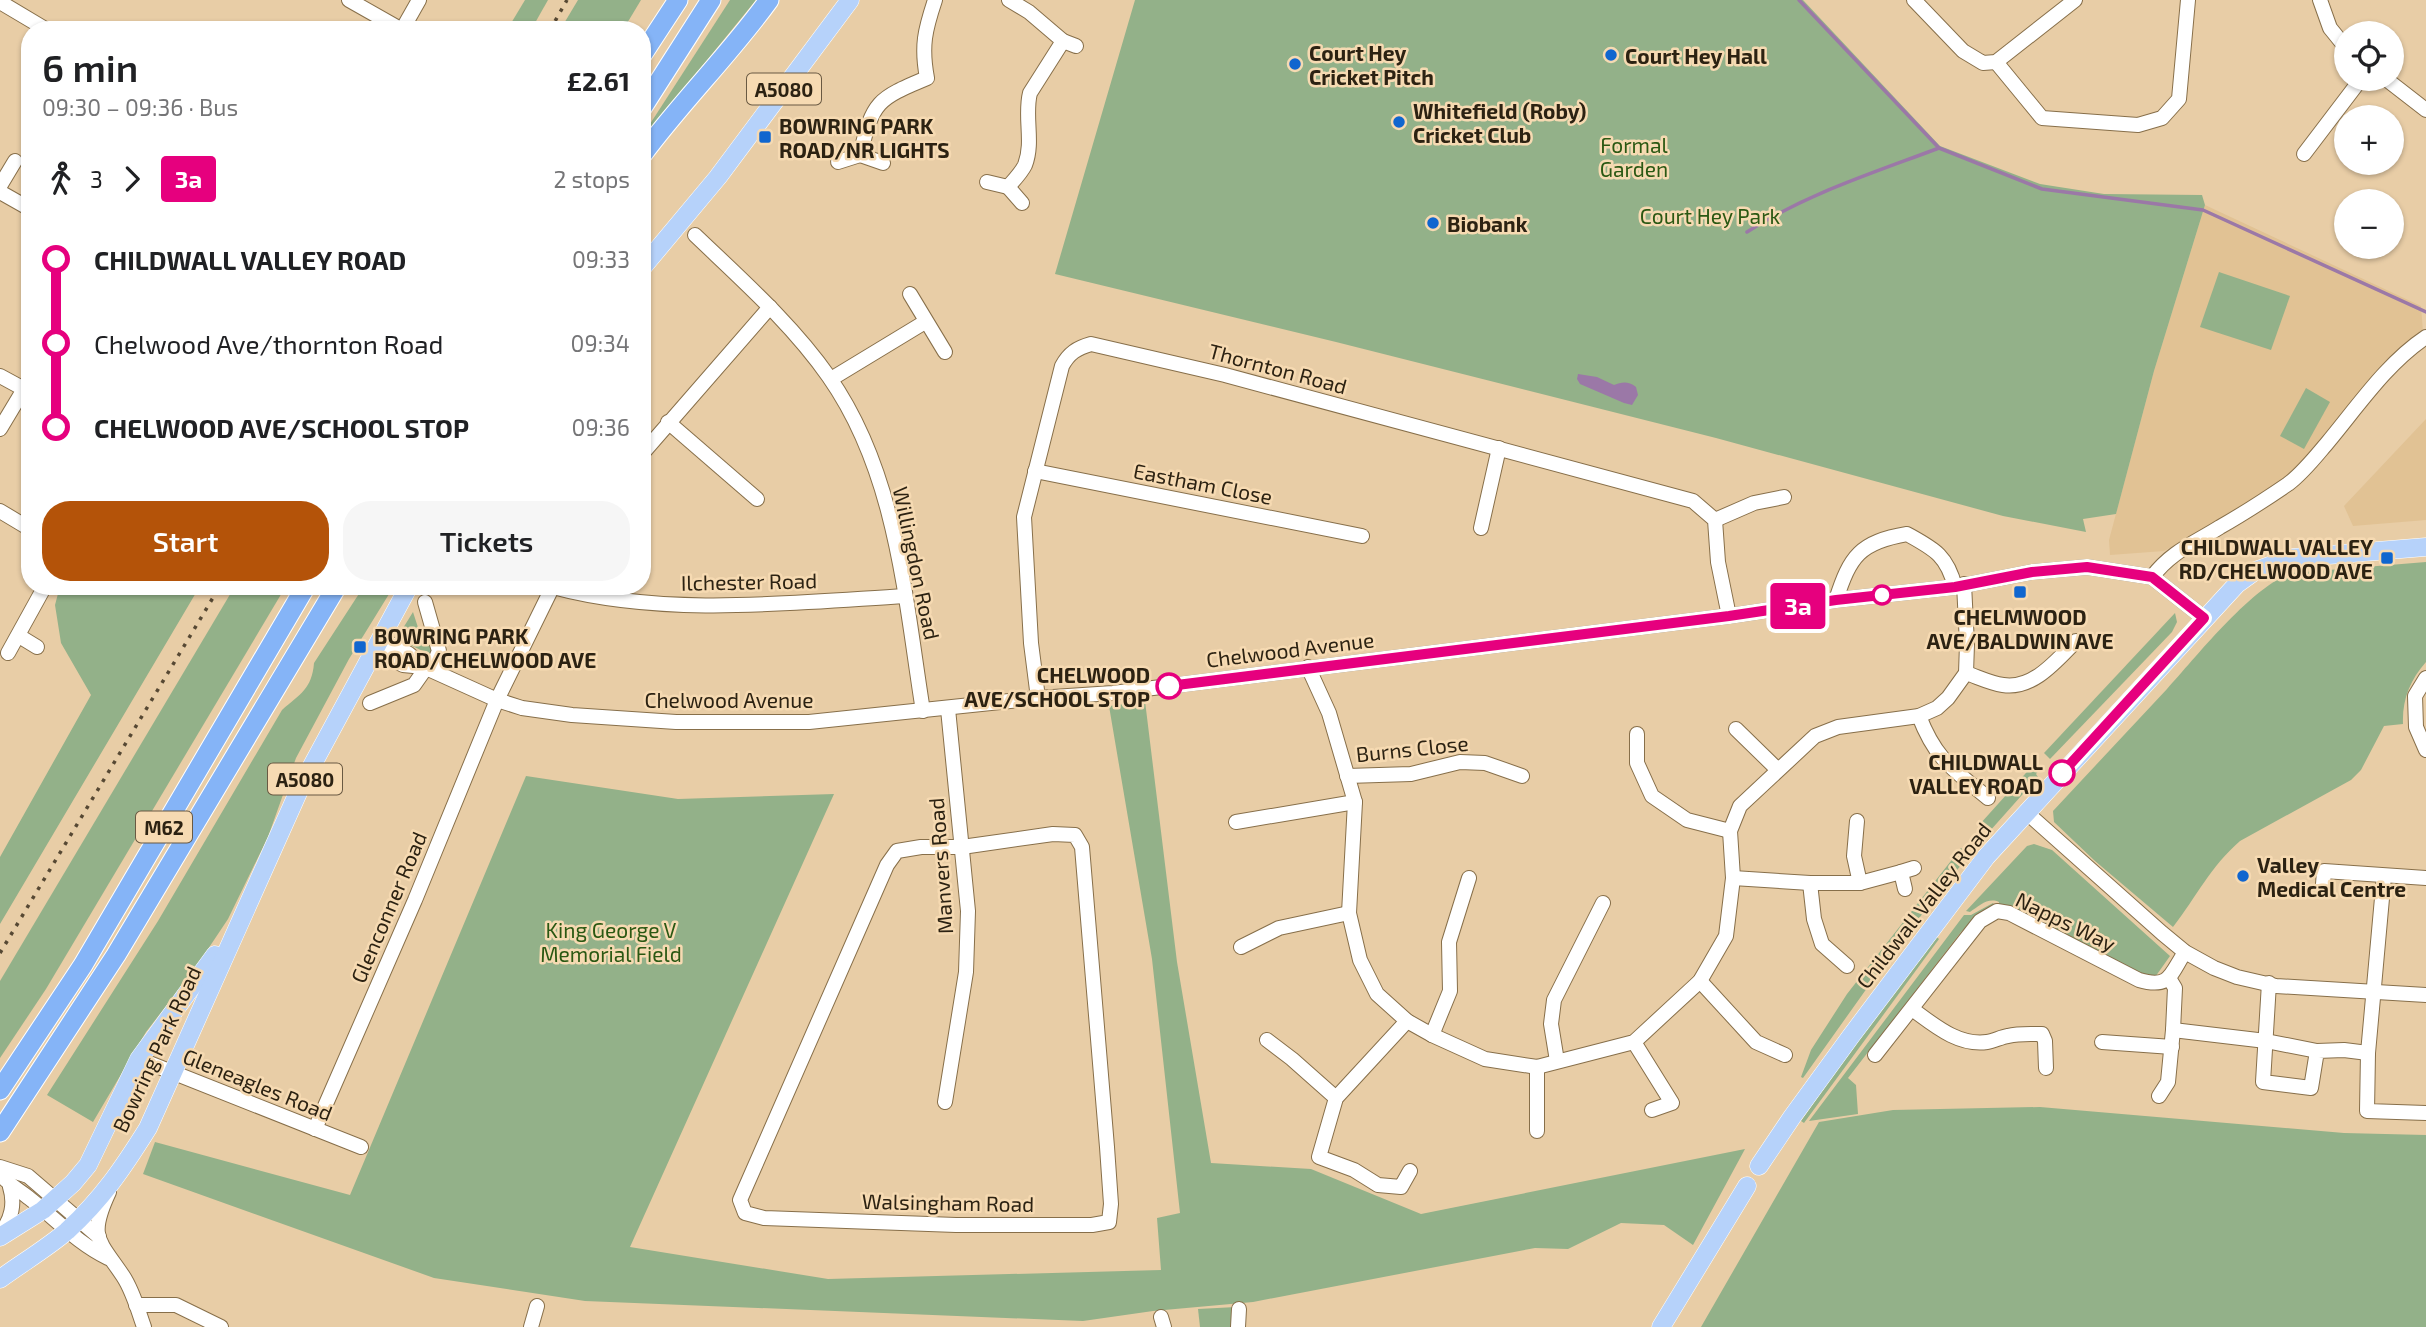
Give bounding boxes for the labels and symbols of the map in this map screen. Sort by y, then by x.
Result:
place label: Court Hey Cricket Pitch [1309,40,1434,89]
place label: Court Hey Hall [1625,43,1767,69]
marker: Court Hey Hall [1603,47,1619,63]
marker: Court Hey Cricket Pitch [1287,56,1303,72]
road number: A5080 [747,74,821,104]
place label: Whitefield (Roby) Cricket Club [1413,98,1587,147]
place label: BOWRING PARK ROAD/NR LIGHTS [779,113,950,162]
marker: Whitefield (Roby) Cricket Club [1391,114,1407,130]
marker: BOWRING PARK ROAD/NR LIGHTS [757,129,773,145]
park label: Formal Garden [1600,132,1669,181]
park label: Court Hey Park [1640,203,1781,228]
place label: Biobank [1447,211,1528,236]
marker: Biobank [1425,215,1441,231]
street label: Thornton Road [1206,338,1350,398]
street label: Eastham Close [1131,457,1275,509]
street label: Willingdon Road [889,484,945,642]
place label: CHILDWALL VALLEY RD/CHELWOOD AVE [2179,534,2373,583]
marker: CHILDWALL VALLEY RD/CHELWOOD AVE [2379,550,2395,566]
street label: Ilchester Road [681,567,817,595]
line badge: 3a [1766,583,1829,629]
marker: CHELMWOOD AVE/BALDWIN AVE [2012,584,2028,600]
unlabelled marker [1872,585,1892,605]
place label: CHELMWOOD AVE/BALDWIN AVE [1926,604,2114,653]
place label: BOWRING PARK ROAD/CHELWOOD AVE [374,623,596,672]
street label: Chelwood Avenue [1205,626,1375,672]
marker: BOWRING PARK ROAD/CHELWOOD AVE [352,639,368,655]
place label: CHELWOOD AVE/SCHOOL STOP [964,662,1150,711]
marker: CHELWOOD AVE/SCHOOL STOP [1156,673,1182,699]
street label: Chelwood Avenue [644,687,814,712]
street label: Burns Close [1354,730,1470,766]
place label: CHILDWALL VALLEY ROAD [1909,749,2043,798]
marker: CHILDWALL VALLEY ROAD [2049,760,2075,786]
road number: A5080 [268,764,342,794]
street label: Manvers Road [923,797,957,935]
road number: M62 [136,812,192,842]
street label: Childwall Valley Road [1850,817,1996,993]
street label: Glenconner Road [345,828,431,986]
place label: Valley Medical Centre [2257,852,2406,901]
marker: Valley Medical Centre [2235,868,2251,884]
street label: Napps Way [2012,886,2120,956]
park label: King George V Memorial Field [540,917,682,966]
street label: Bowring Park Road [107,962,205,1136]
street label: Gleneagles Road [180,1043,336,1125]
street label: Walsingham Road [862,1188,1034,1216]

